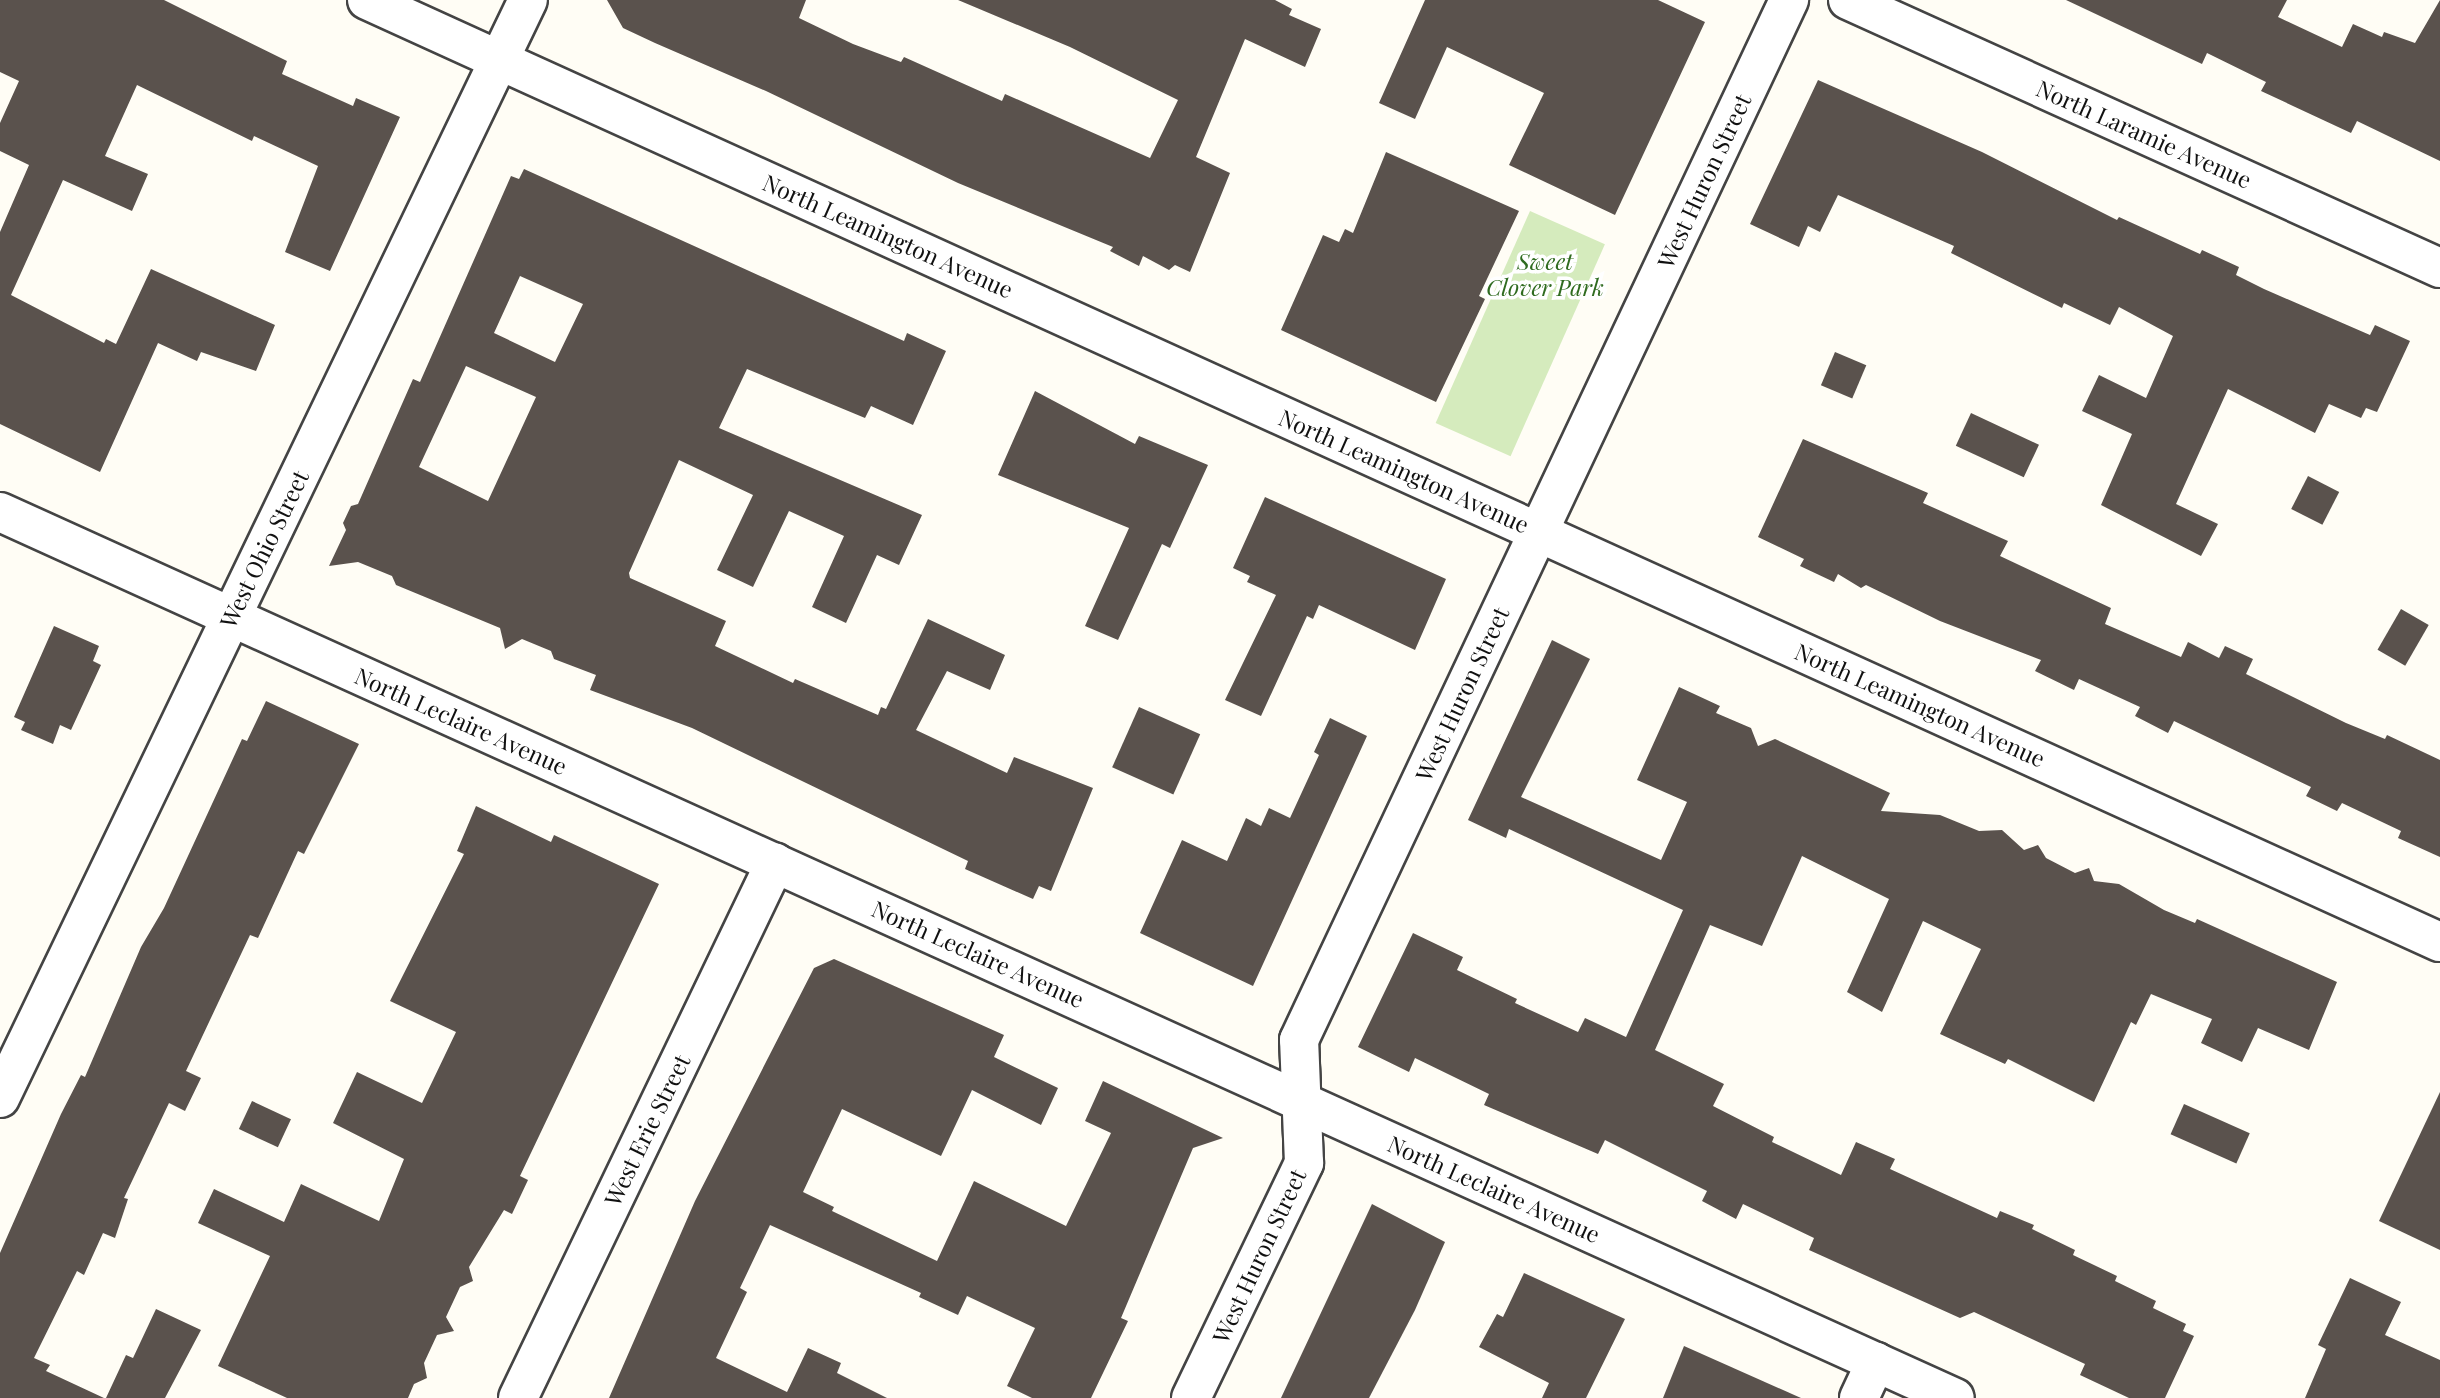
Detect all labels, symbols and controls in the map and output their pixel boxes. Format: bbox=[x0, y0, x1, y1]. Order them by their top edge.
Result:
street label: North Laramie Avenue bbox=[2032, 74, 2256, 194]
street label: West Huron Street bbox=[1652, 89, 1756, 273]
street label: North Leamington Avenue bbox=[758, 168, 1018, 304]
park label: Sweet Clover Park bbox=[1486, 247, 1604, 301]
street label: North Leamington Avenue bbox=[1274, 403, 1534, 539]
street label: West Ohio Street bbox=[214, 466, 314, 632]
street label: West Huron Street bbox=[1410, 602, 1514, 786]
street label: North Leamington Avenue bbox=[1790, 637, 2050, 773]
street label: North Leclaire Avenue bbox=[350, 662, 572, 780]
street label: North Leclaire Avenue bbox=[867, 895, 1089, 1013]
street label: West Erie Street bbox=[598, 1050, 696, 1210]
street label: North Leclaire Avenue bbox=[1383, 1130, 1605, 1248]
street label: West Huron Street bbox=[1207, 1164, 1311, 1348]

